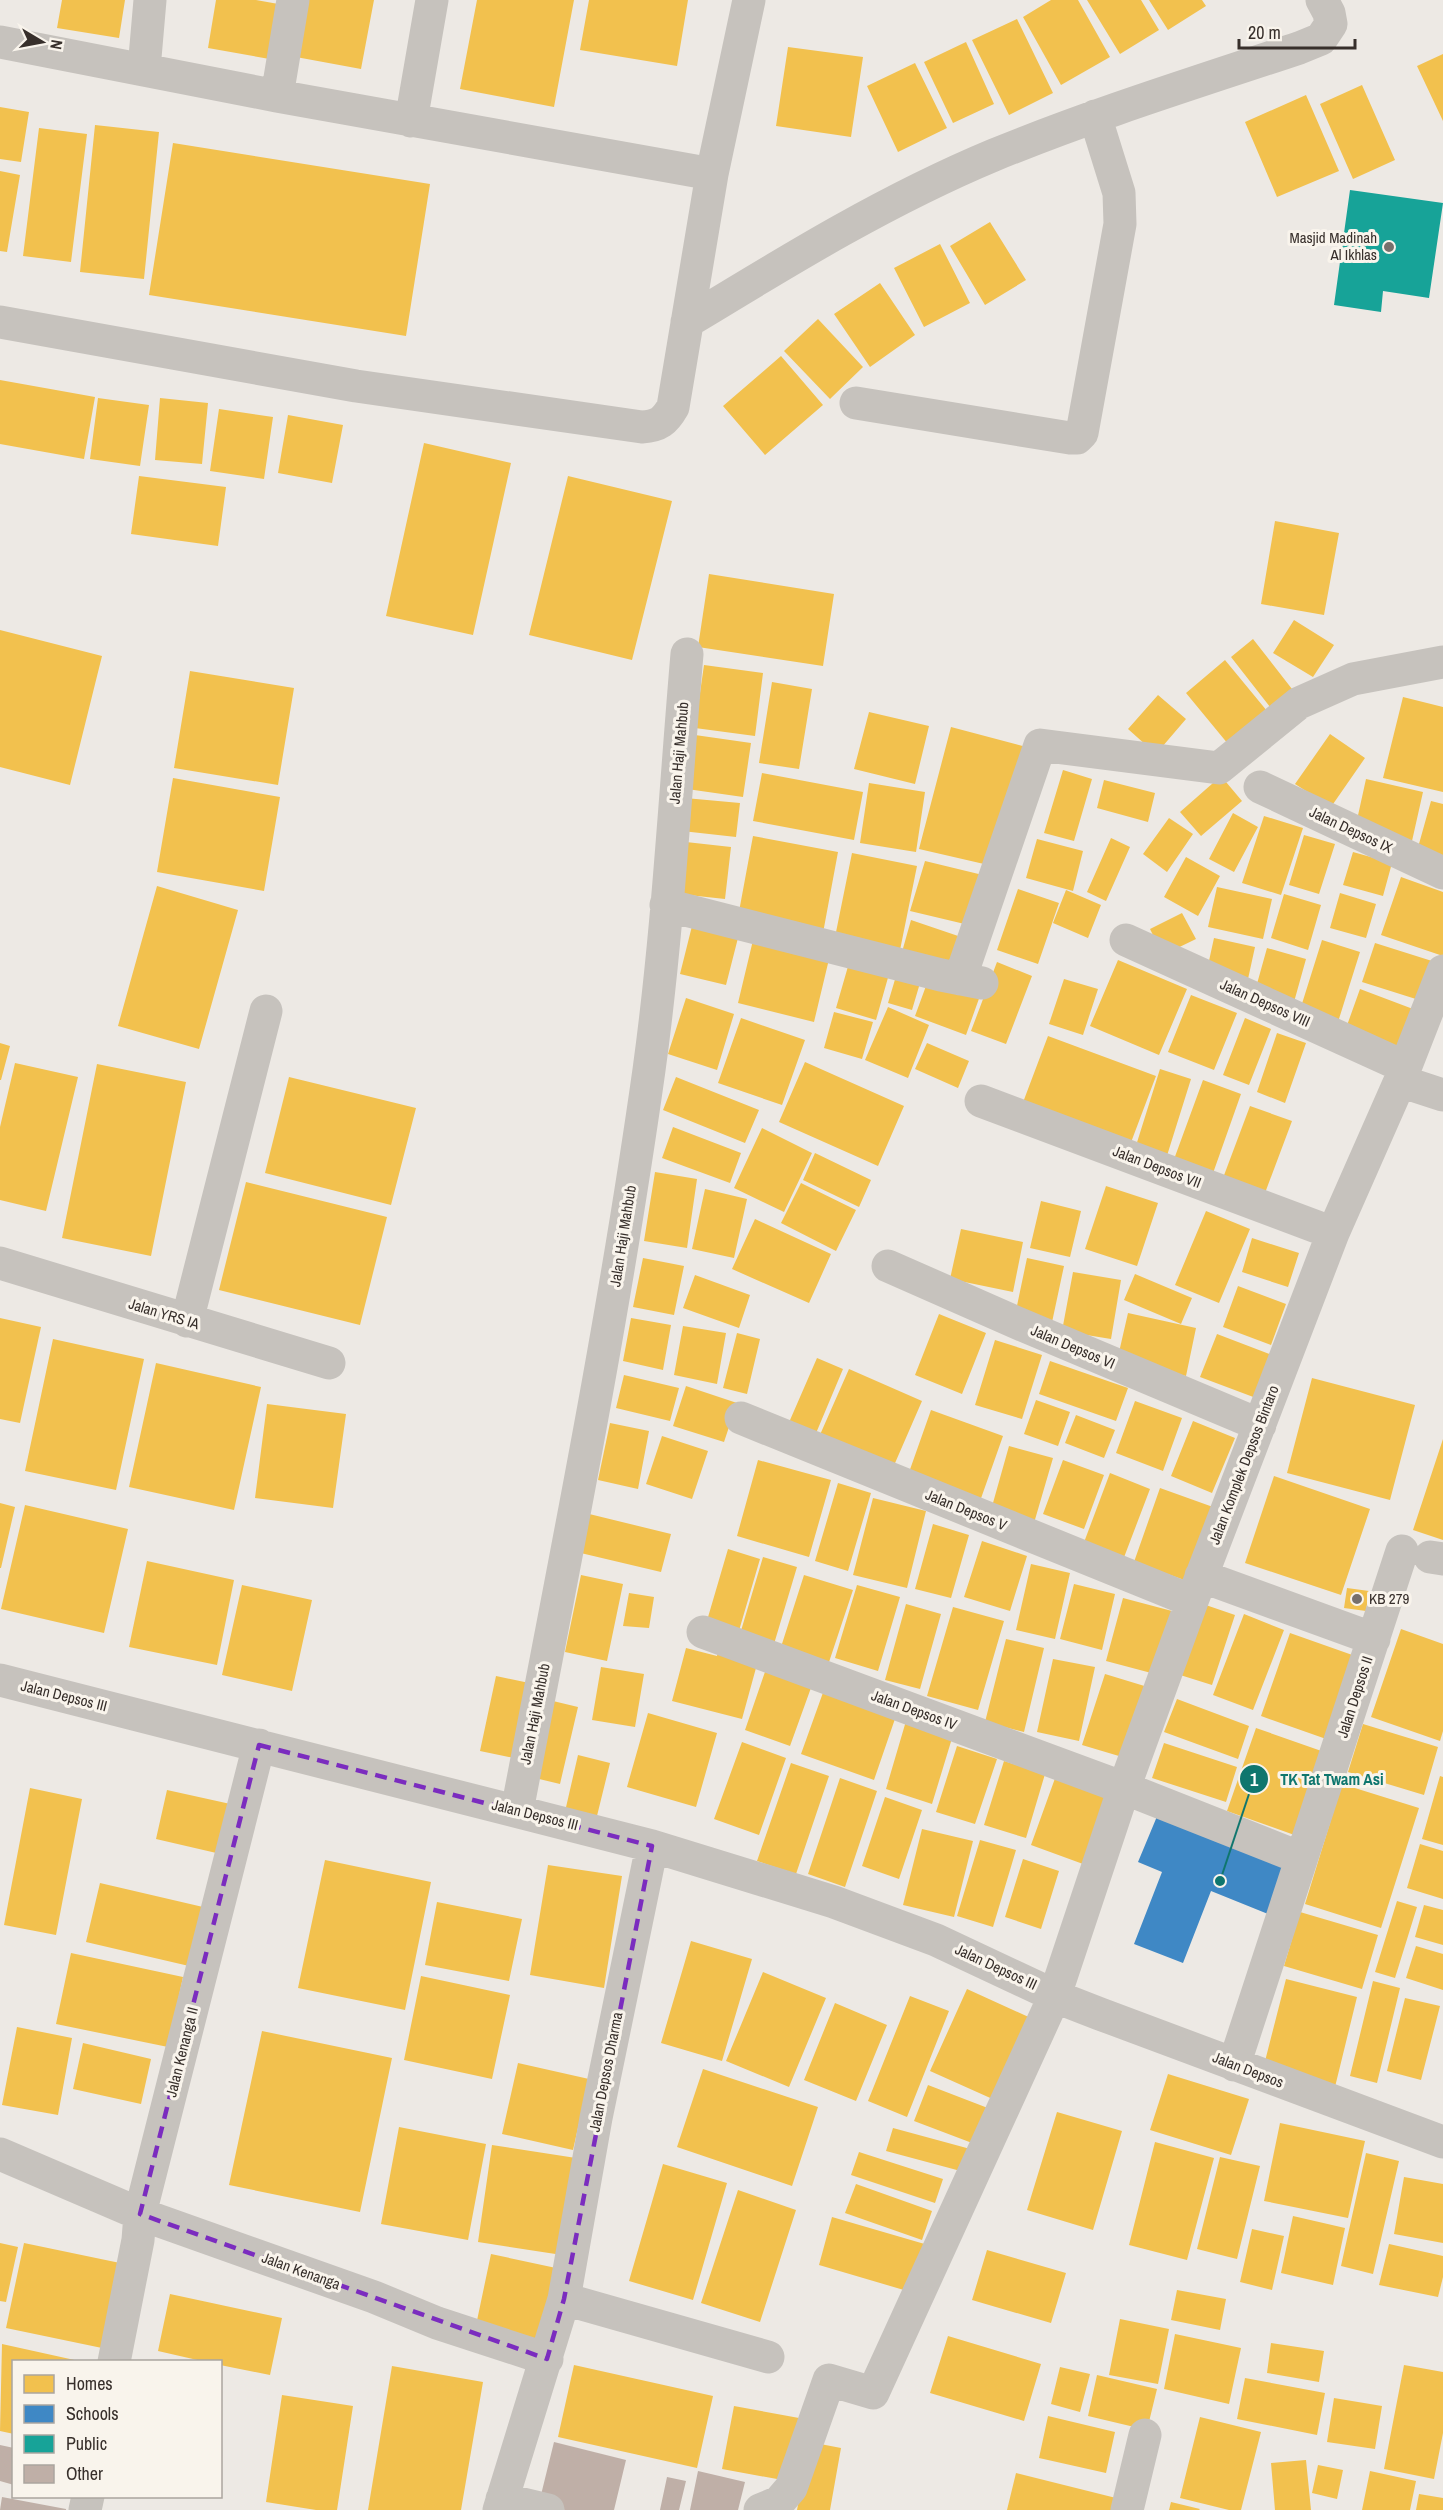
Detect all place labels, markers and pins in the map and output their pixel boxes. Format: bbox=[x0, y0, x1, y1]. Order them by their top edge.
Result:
place label: Masjid Madinah Al Ikhlas bbox=[1289, 227, 1377, 265]
marker: Masjid Madinah Al Ikhlas bbox=[1382, 240, 1396, 254]
place label: KB 279 bbox=[1369, 1588, 1410, 1609]
marker: KB 279 bbox=[1350, 1592, 1364, 1606]
callout: TK Tat Twam Asi bbox=[1239, 1762, 1396, 1796]

